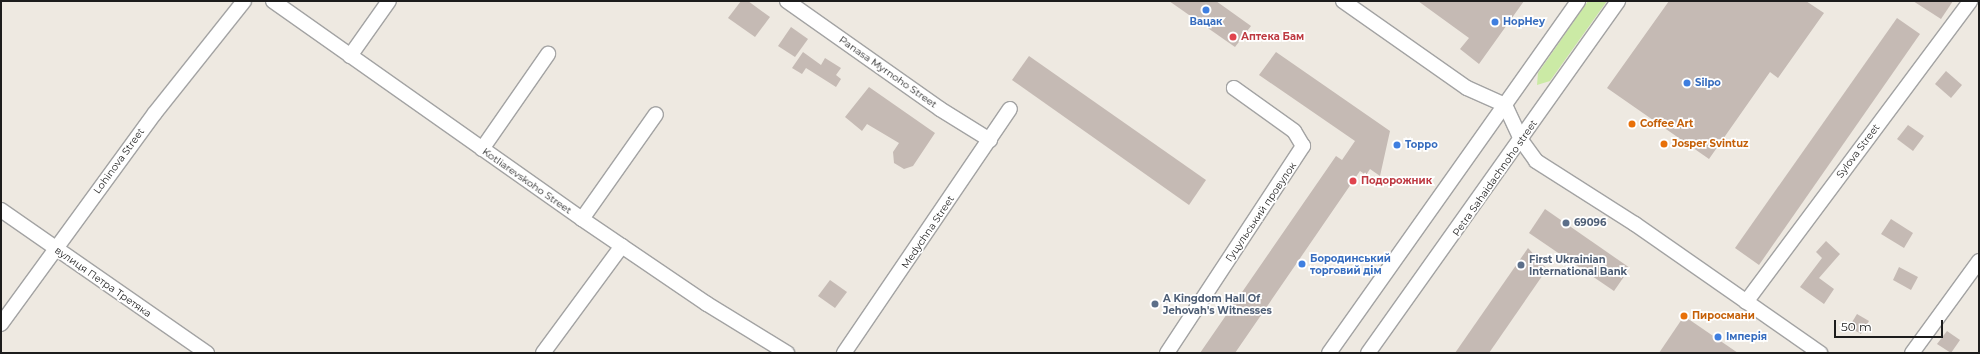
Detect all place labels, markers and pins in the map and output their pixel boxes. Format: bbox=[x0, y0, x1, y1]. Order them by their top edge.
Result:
marker: Вацак bbox=[1201, 5, 1211, 15]
place label: Вацак bbox=[1190, 16, 1222, 28]
place label: HopHey bbox=[1503, 16, 1545, 28]
marker: HopHey bbox=[1490, 17, 1500, 27]
place label: Аптека Бам bbox=[1241, 31, 1304, 43]
marker: Аптека Бам bbox=[1228, 32, 1238, 42]
place label: Silpo bbox=[1695, 77, 1721, 89]
marker: Silpo bbox=[1682, 78, 1692, 88]
place label: Coffee Art bbox=[1640, 118, 1693, 130]
marker: Coffee Art bbox=[1627, 119, 1637, 129]
place label: Josper Svintuz bbox=[1672, 138, 1748, 150]
place label: Торро bbox=[1405, 139, 1438, 151]
marker: Josper Svintuz bbox=[1659, 139, 1669, 149]
marker: Торро bbox=[1392, 140, 1402, 150]
place label: Подорожник bbox=[1361, 175, 1432, 187]
marker: Подорожник bbox=[1348, 176, 1358, 186]
place label: 69096 bbox=[1574, 217, 1606, 229]
marker: 69096 bbox=[1561, 218, 1571, 228]
place label: Бородинський торговий дім bbox=[1310, 252, 1391, 276]
place label: First Ukrainian International Bank bbox=[1529, 253, 1627, 276]
marker: Бородинський торговий дім bbox=[1297, 259, 1307, 269]
marker: First Ukrainian International Bank bbox=[1516, 260, 1526, 270]
place label: A Kingdom Hall Of Jehovah's Witnesses bbox=[1163, 292, 1272, 316]
marker: A Kingdom Hall Of Jehovah's Witnesses bbox=[1150, 299, 1160, 309]
place label: Пиросмани bbox=[1692, 310, 1755, 322]
marker: Пиросмани bbox=[1679, 311, 1689, 321]
place label: Імперія bbox=[1726, 331, 1767, 343]
marker: Імперія bbox=[1713, 332, 1723, 342]

